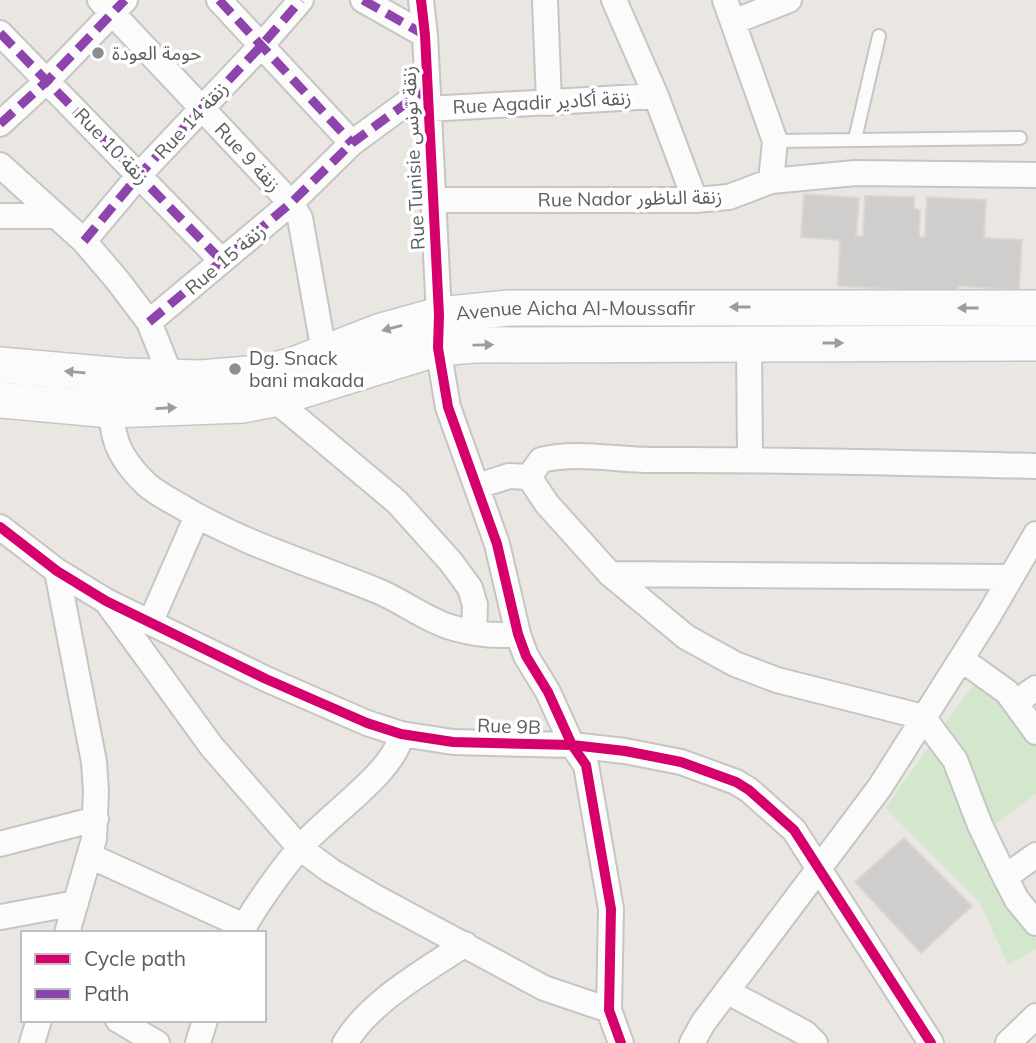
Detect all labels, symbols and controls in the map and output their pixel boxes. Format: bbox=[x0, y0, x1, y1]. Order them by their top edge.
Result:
place label: حومة العودة bbox=[112, 41, 201, 65]
marker: حومة العودة bbox=[90, 45, 106, 61]
street label: Rue Tunisie زنقة تونس bbox=[396, 65, 430, 251]
street label: Rue 14 زنقة bbox=[149, 76, 233, 164]
street label: Rue Agadir زنقة أكادير bbox=[452, 85, 632, 119]
street label: Rue 10 زنقة bbox=[70, 103, 154, 189]
street label: Rue 9 زنقة bbox=[210, 117, 286, 197]
street label: Rue Nador زنقة الناظور bbox=[538, 184, 722, 212]
street label: Rue 15 زنقة bbox=[180, 219, 270, 299]
street label: Avenue Aicha Al-Moussafir bbox=[455, 296, 695, 325]
one-way arrow bbox=[729, 301, 751, 313]
one-way arrow bbox=[957, 302, 979, 314]
one-way arrow bbox=[381, 323, 403, 334]
one-way arrow bbox=[822, 337, 844, 349]
one-way arrow bbox=[472, 339, 494, 351]
place label: Dg. Snack bani makada bbox=[249, 346, 364, 392]
marker: Dg. Snack bani makada bbox=[227, 361, 243, 377]
one-way arrow bbox=[64, 366, 86, 377]
one-way arrow bbox=[155, 402, 177, 413]
street label: Rue 9B bbox=[477, 713, 541, 739]
legend bbox=[21, 931, 266, 1022]
text: Cycle path bbox=[84, 945, 186, 971]
text: Path bbox=[84, 980, 129, 1006]

